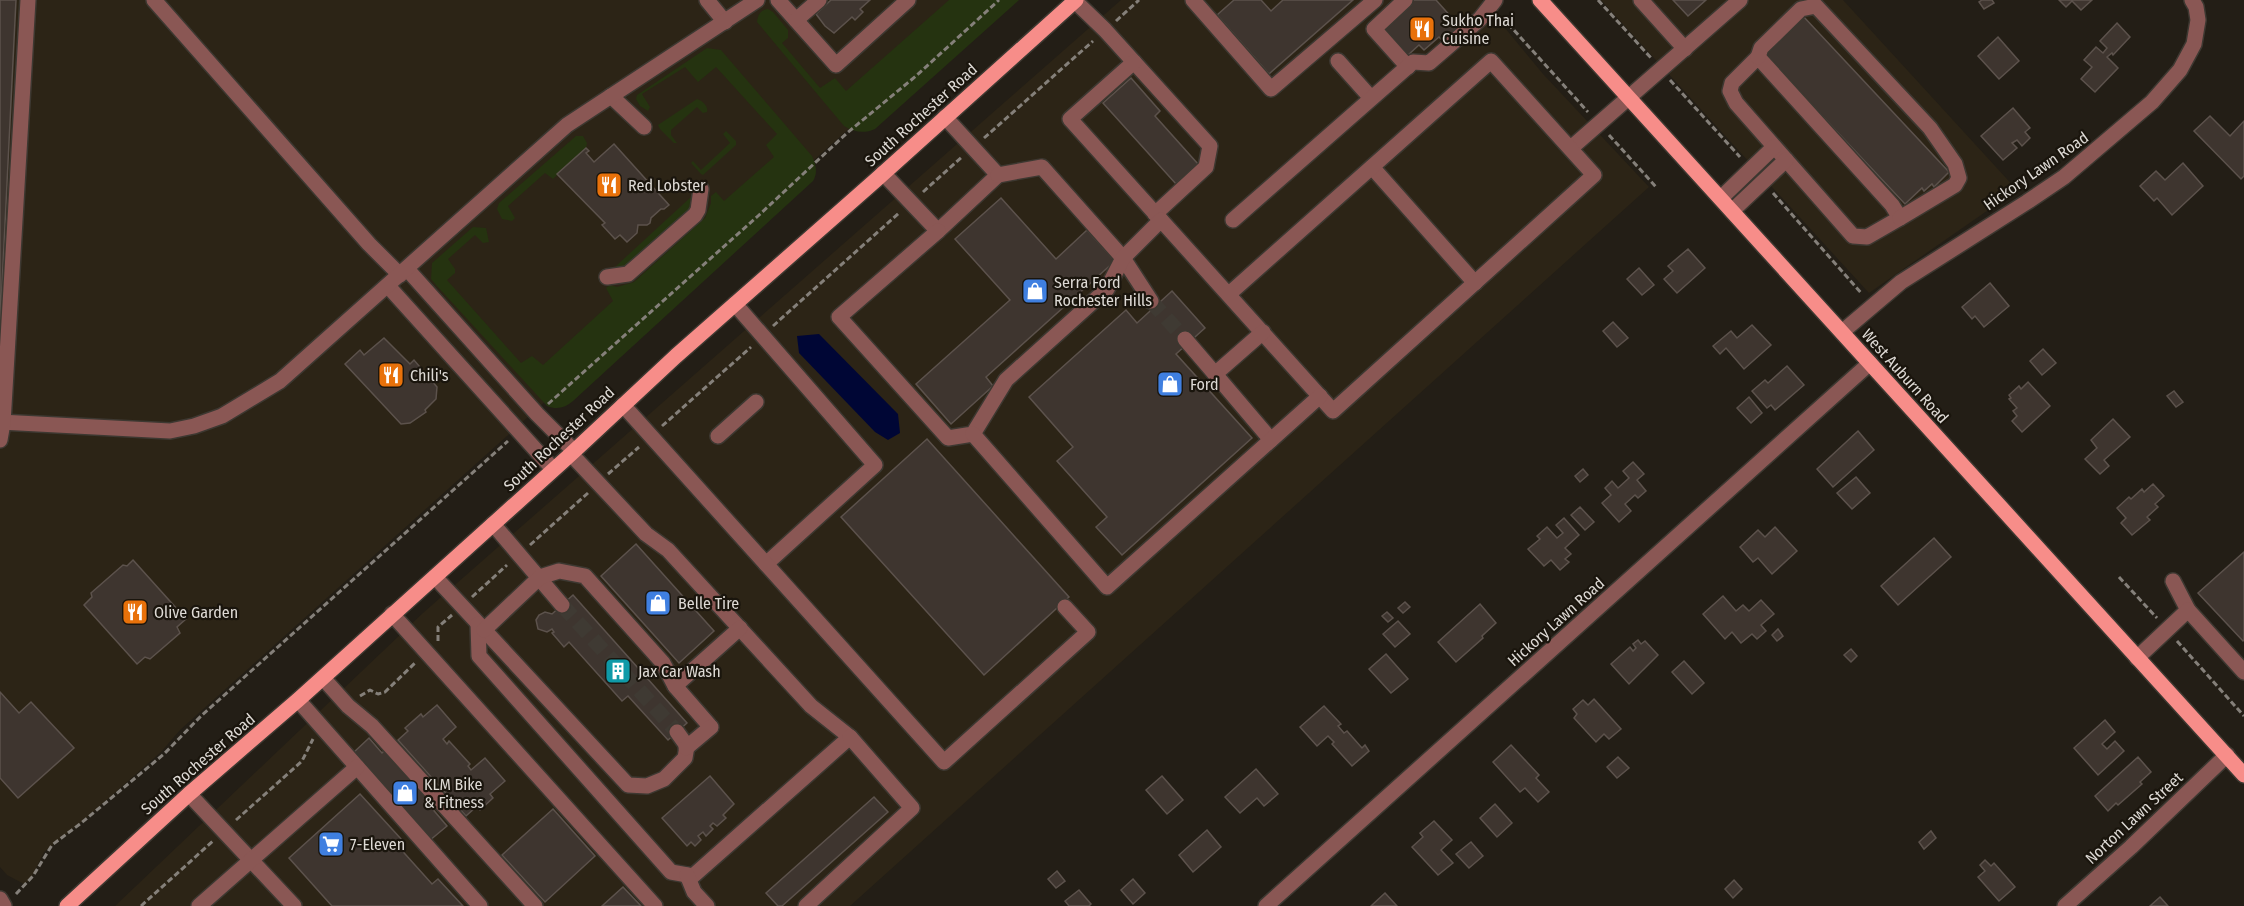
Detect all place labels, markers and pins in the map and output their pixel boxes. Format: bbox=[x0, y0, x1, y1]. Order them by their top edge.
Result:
place label: Sukho Thai Cuisine bbox=[1442, 11, 1514, 48]
restaurant icon: Sukho Thai Cuisine bbox=[1407, 14, 1437, 44]
restaurant icon: Red Lobster bbox=[594, 170, 624, 200]
place label: Red Lobster bbox=[628, 176, 706, 195]
place label: Serra Ford Rochester Hills bbox=[1054, 273, 1152, 310]
shop icon: Serra Ford Rochester Hills bbox=[1020, 276, 1050, 306]
restaurant icon: Chili's bbox=[376, 360, 406, 390]
place label: Chili's bbox=[410, 366, 449, 385]
shop icon: Ford bbox=[1155, 369, 1185, 399]
place label: Ford bbox=[1190, 375, 1219, 394]
shop icon: Belle Tire bbox=[643, 588, 673, 618]
place label: Belle Tire bbox=[678, 594, 739, 613]
restaurant icon: Olive Garden bbox=[120, 597, 150, 627]
place label: Olive Garden bbox=[154, 603, 238, 622]
building icon: Jax Car Wash bbox=[603, 656, 633, 686]
place label: Jax Car Wash bbox=[638, 662, 721, 681]
place label: KLM Bike & Fitness bbox=[424, 775, 484, 812]
shop icon: KLM Bike & Fitness bbox=[390, 778, 420, 808]
supermarket icon: 7-Eleven bbox=[316, 829, 346, 859]
place label: 7-Eleven bbox=[350, 835, 405, 854]

